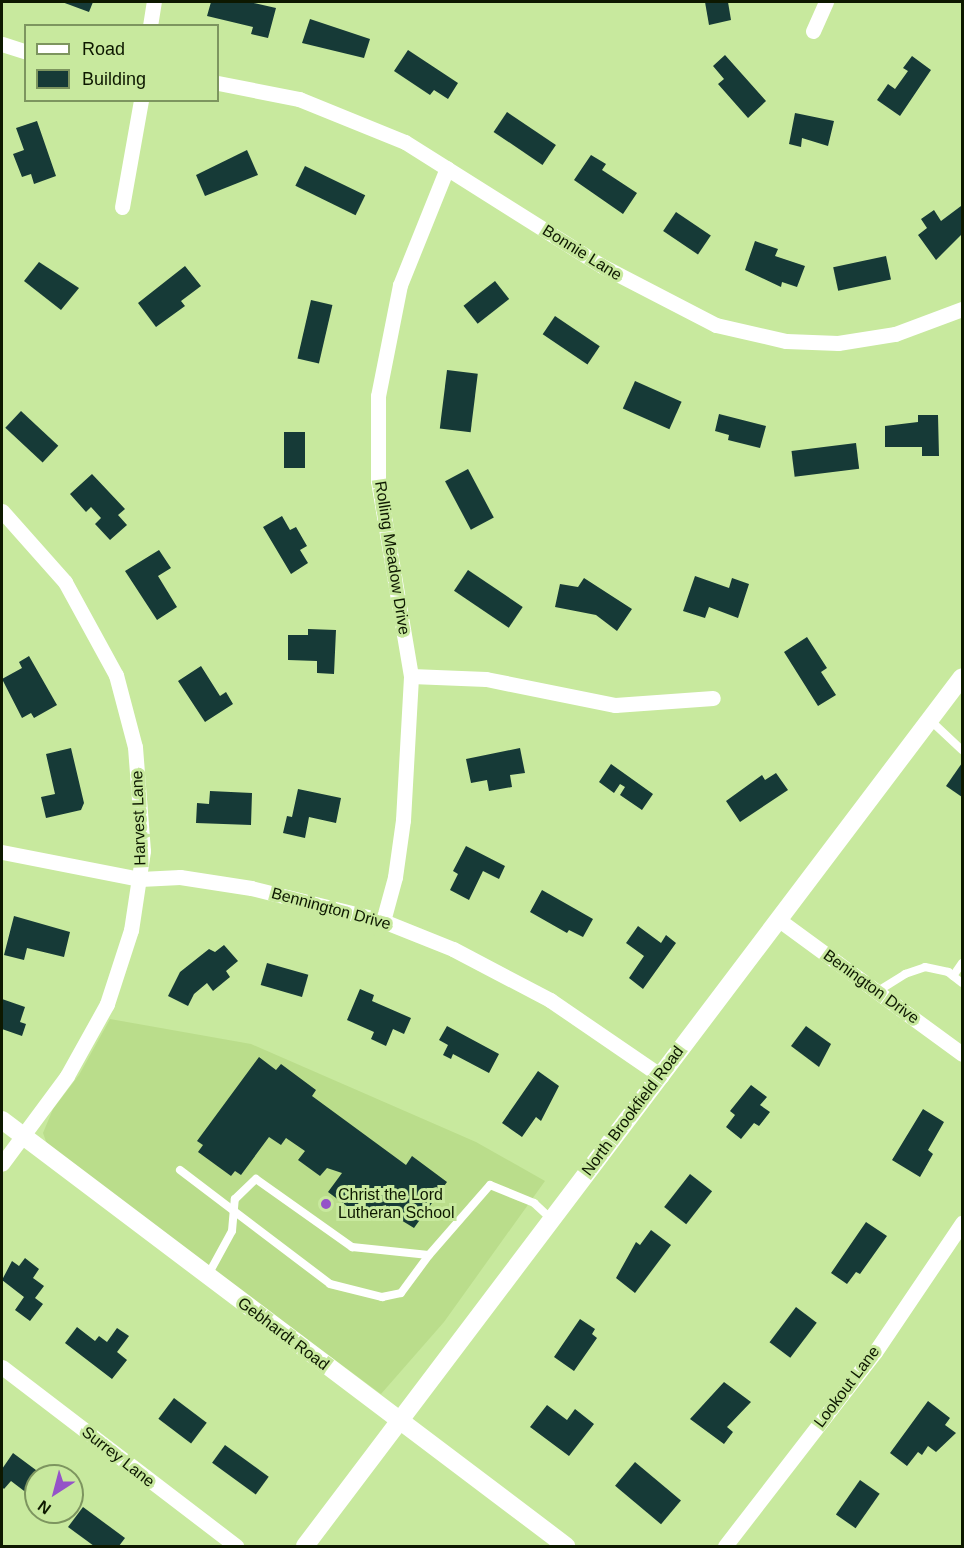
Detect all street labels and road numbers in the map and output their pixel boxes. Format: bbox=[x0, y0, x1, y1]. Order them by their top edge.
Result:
street label: Bonnie Lane bbox=[539, 221, 625, 285]
street label: Rolling Meadow Drive bbox=[370, 480, 414, 636]
street label: Harvest Lane bbox=[128, 770, 150, 866]
street label: Bennington Drive bbox=[269, 884, 393, 934]
street label: Benington Drive bbox=[819, 946, 923, 1028]
street label: North Brookfield Road bbox=[578, 1042, 688, 1180]
street label: Gebhardt Road bbox=[234, 1293, 332, 1375]
street label: Lookout Lane bbox=[810, 1342, 884, 1432]
street label: Surrey Lane bbox=[78, 1423, 158, 1491]

